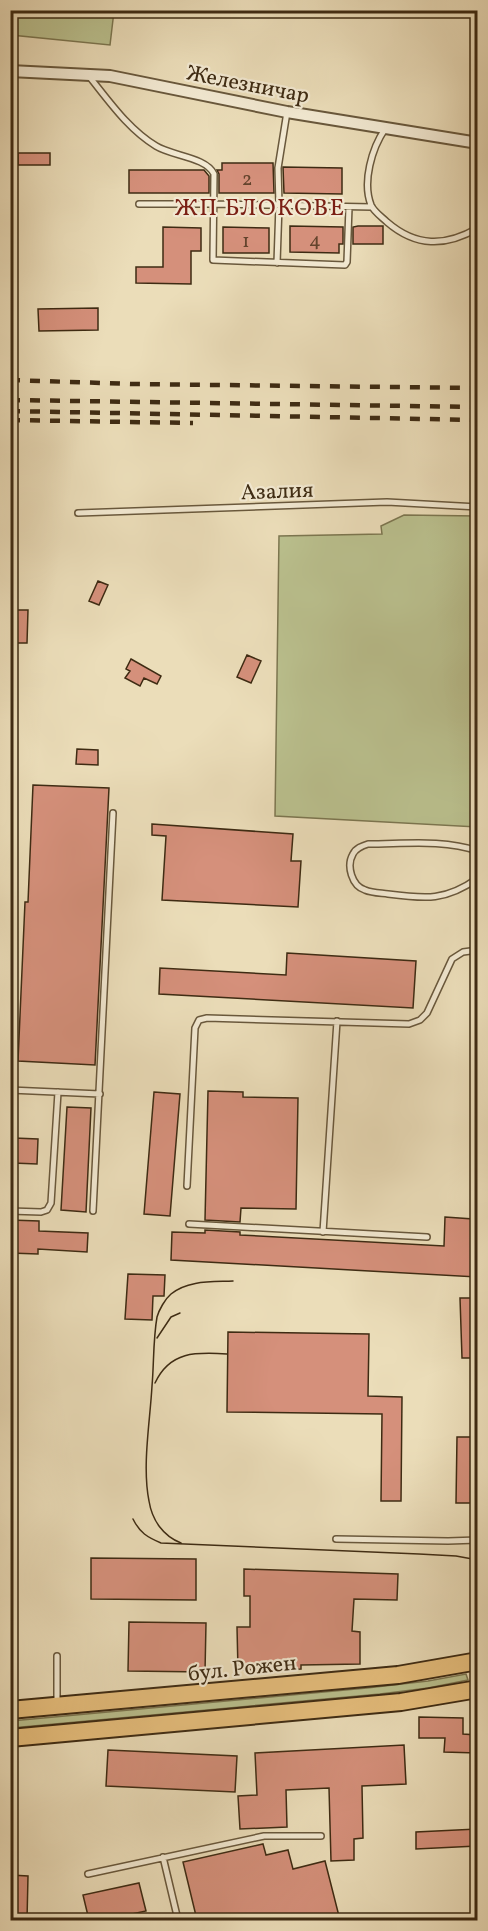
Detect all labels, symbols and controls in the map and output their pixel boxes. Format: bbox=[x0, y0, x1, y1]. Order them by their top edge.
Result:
street label: Железничар bbox=[183, 58, 312, 113]
house number: 2 bbox=[242, 166, 252, 194]
district label: ЖП БЛОКОВЕ bbox=[174, 192, 346, 226]
house number: 4 bbox=[309, 227, 321, 255]
house number: 1 bbox=[242, 228, 250, 256]
street label: Азалия bbox=[240, 476, 314, 509]
street label: бул. Рожен bbox=[187, 1648, 298, 1691]

